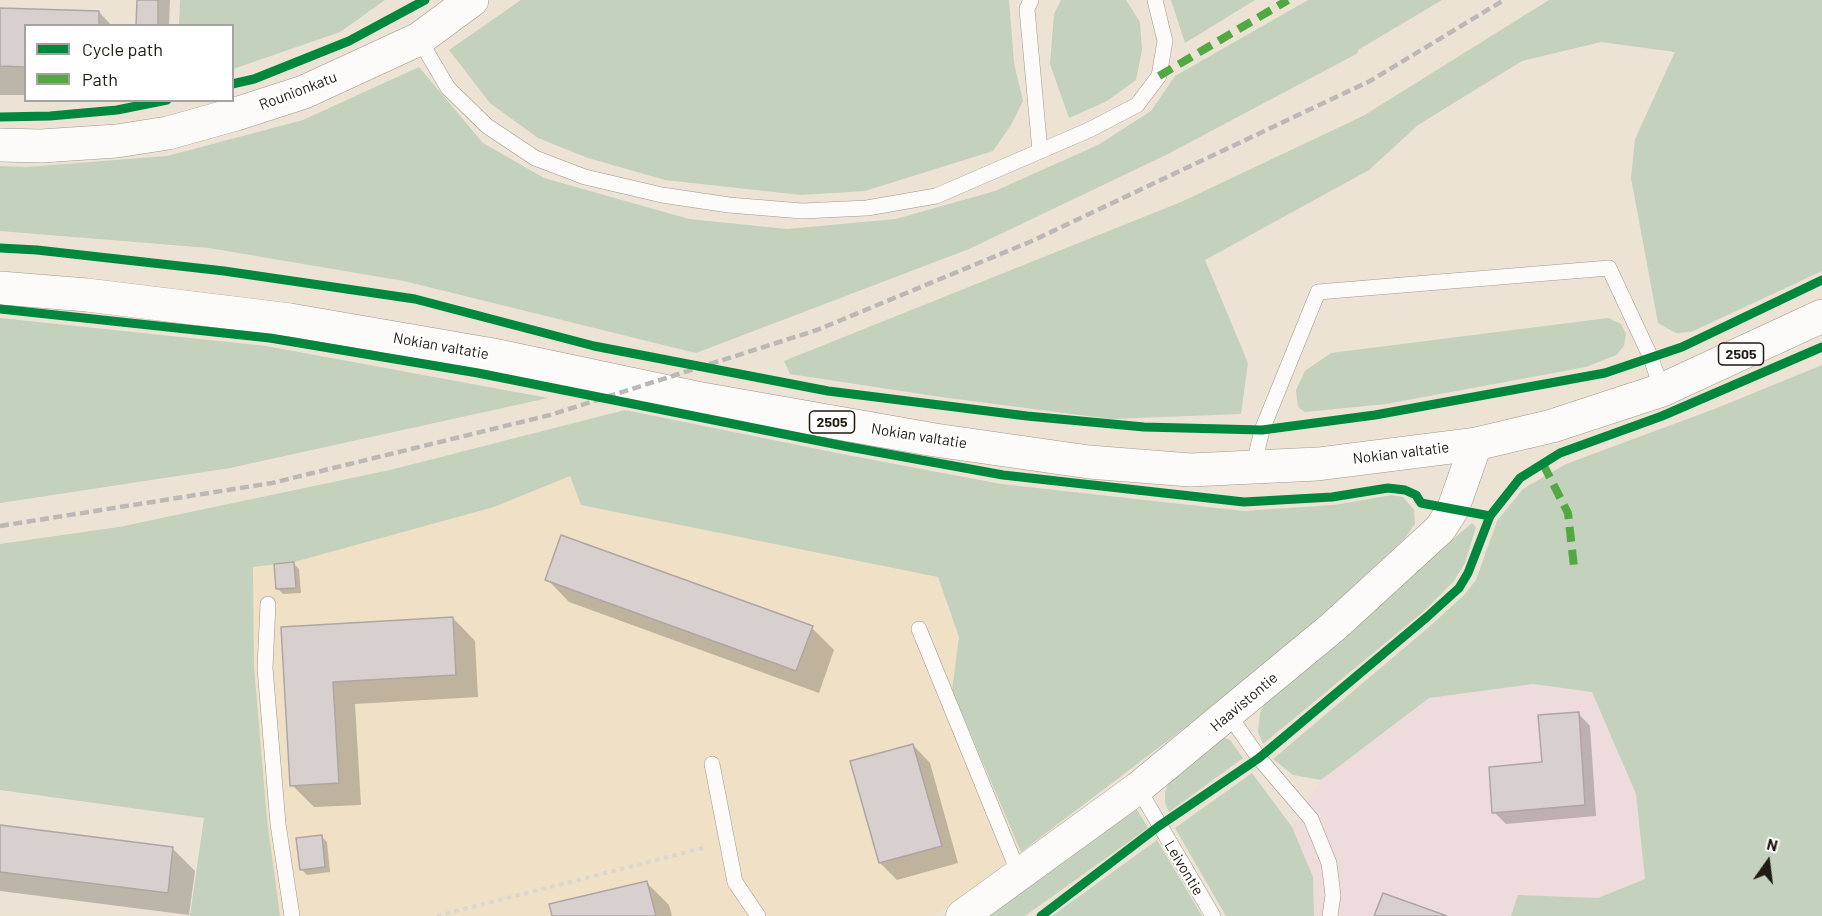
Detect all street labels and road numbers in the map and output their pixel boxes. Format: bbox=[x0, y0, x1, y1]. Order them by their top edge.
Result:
street label: Rounionkatu bbox=[257, 68, 339, 114]
street label: Nokian valtatie bbox=[392, 329, 490, 363]
road number: 2505 bbox=[1718, 343, 1764, 365]
road number: 2505 bbox=[810, 411, 854, 433]
street label: Nokian valtatie bbox=[870, 420, 968, 452]
street label: Nokian valtatie bbox=[1352, 438, 1450, 468]
street label: Haavistontie bbox=[1207, 669, 1281, 735]
street label: Leivontie bbox=[1161, 837, 1207, 899]

